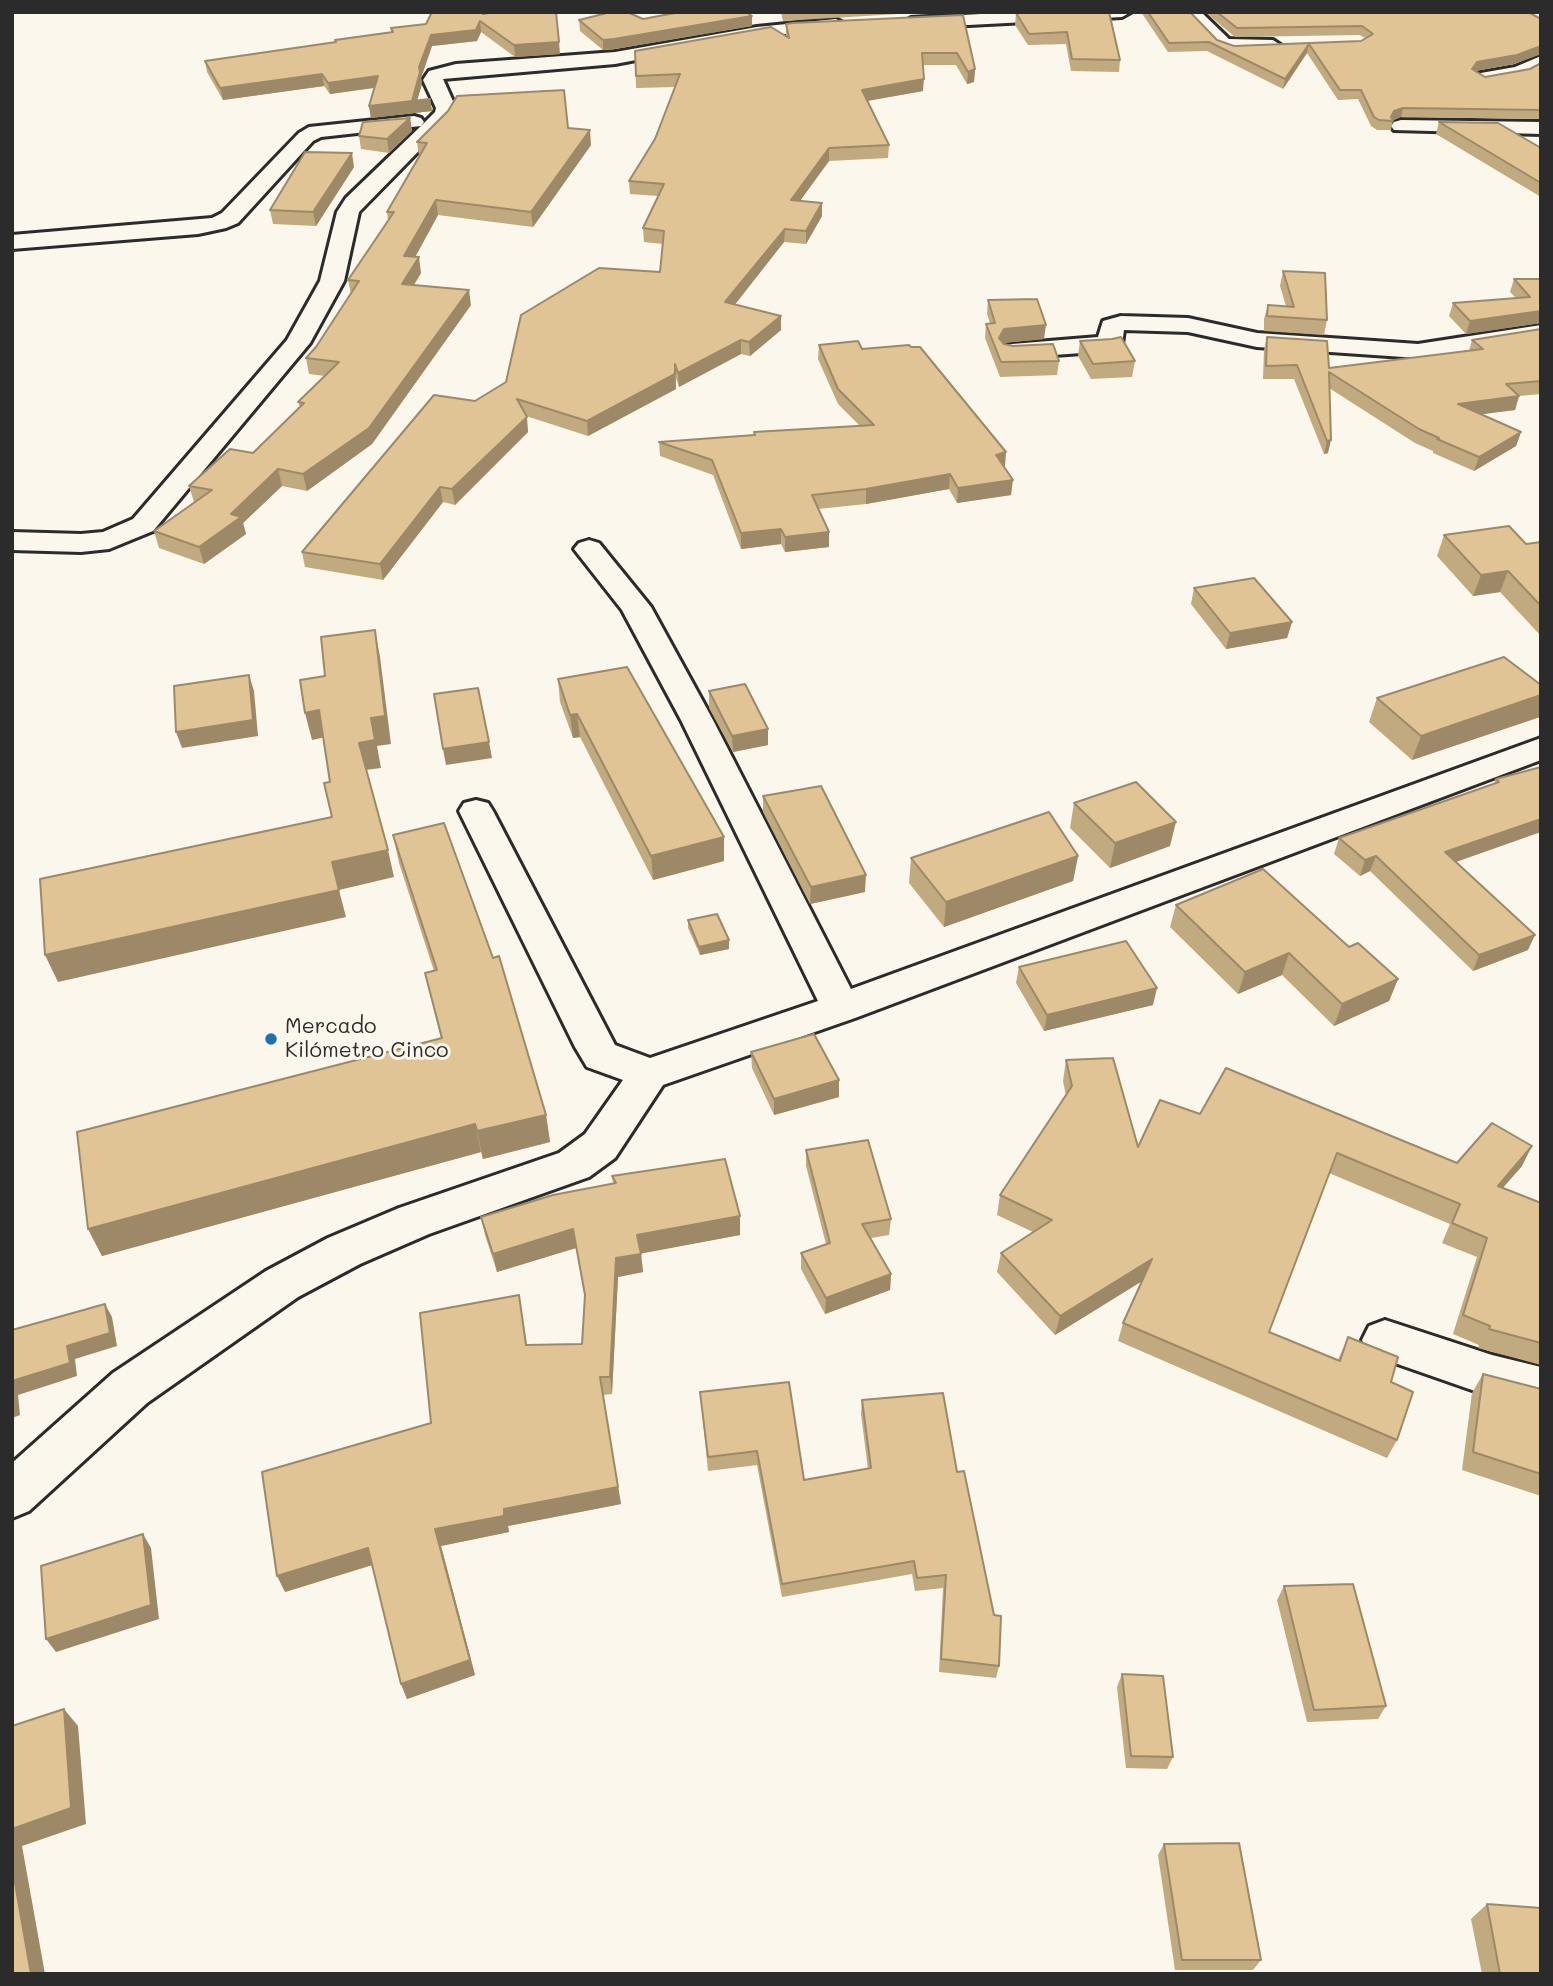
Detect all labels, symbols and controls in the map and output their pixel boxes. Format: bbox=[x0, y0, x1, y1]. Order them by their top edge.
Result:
place label: Mercado Kilómetro Cinco bbox=[285, 1014, 448, 1064]
marker: Mercado Kilómetro Cinco bbox=[263, 1031, 279, 1047]

